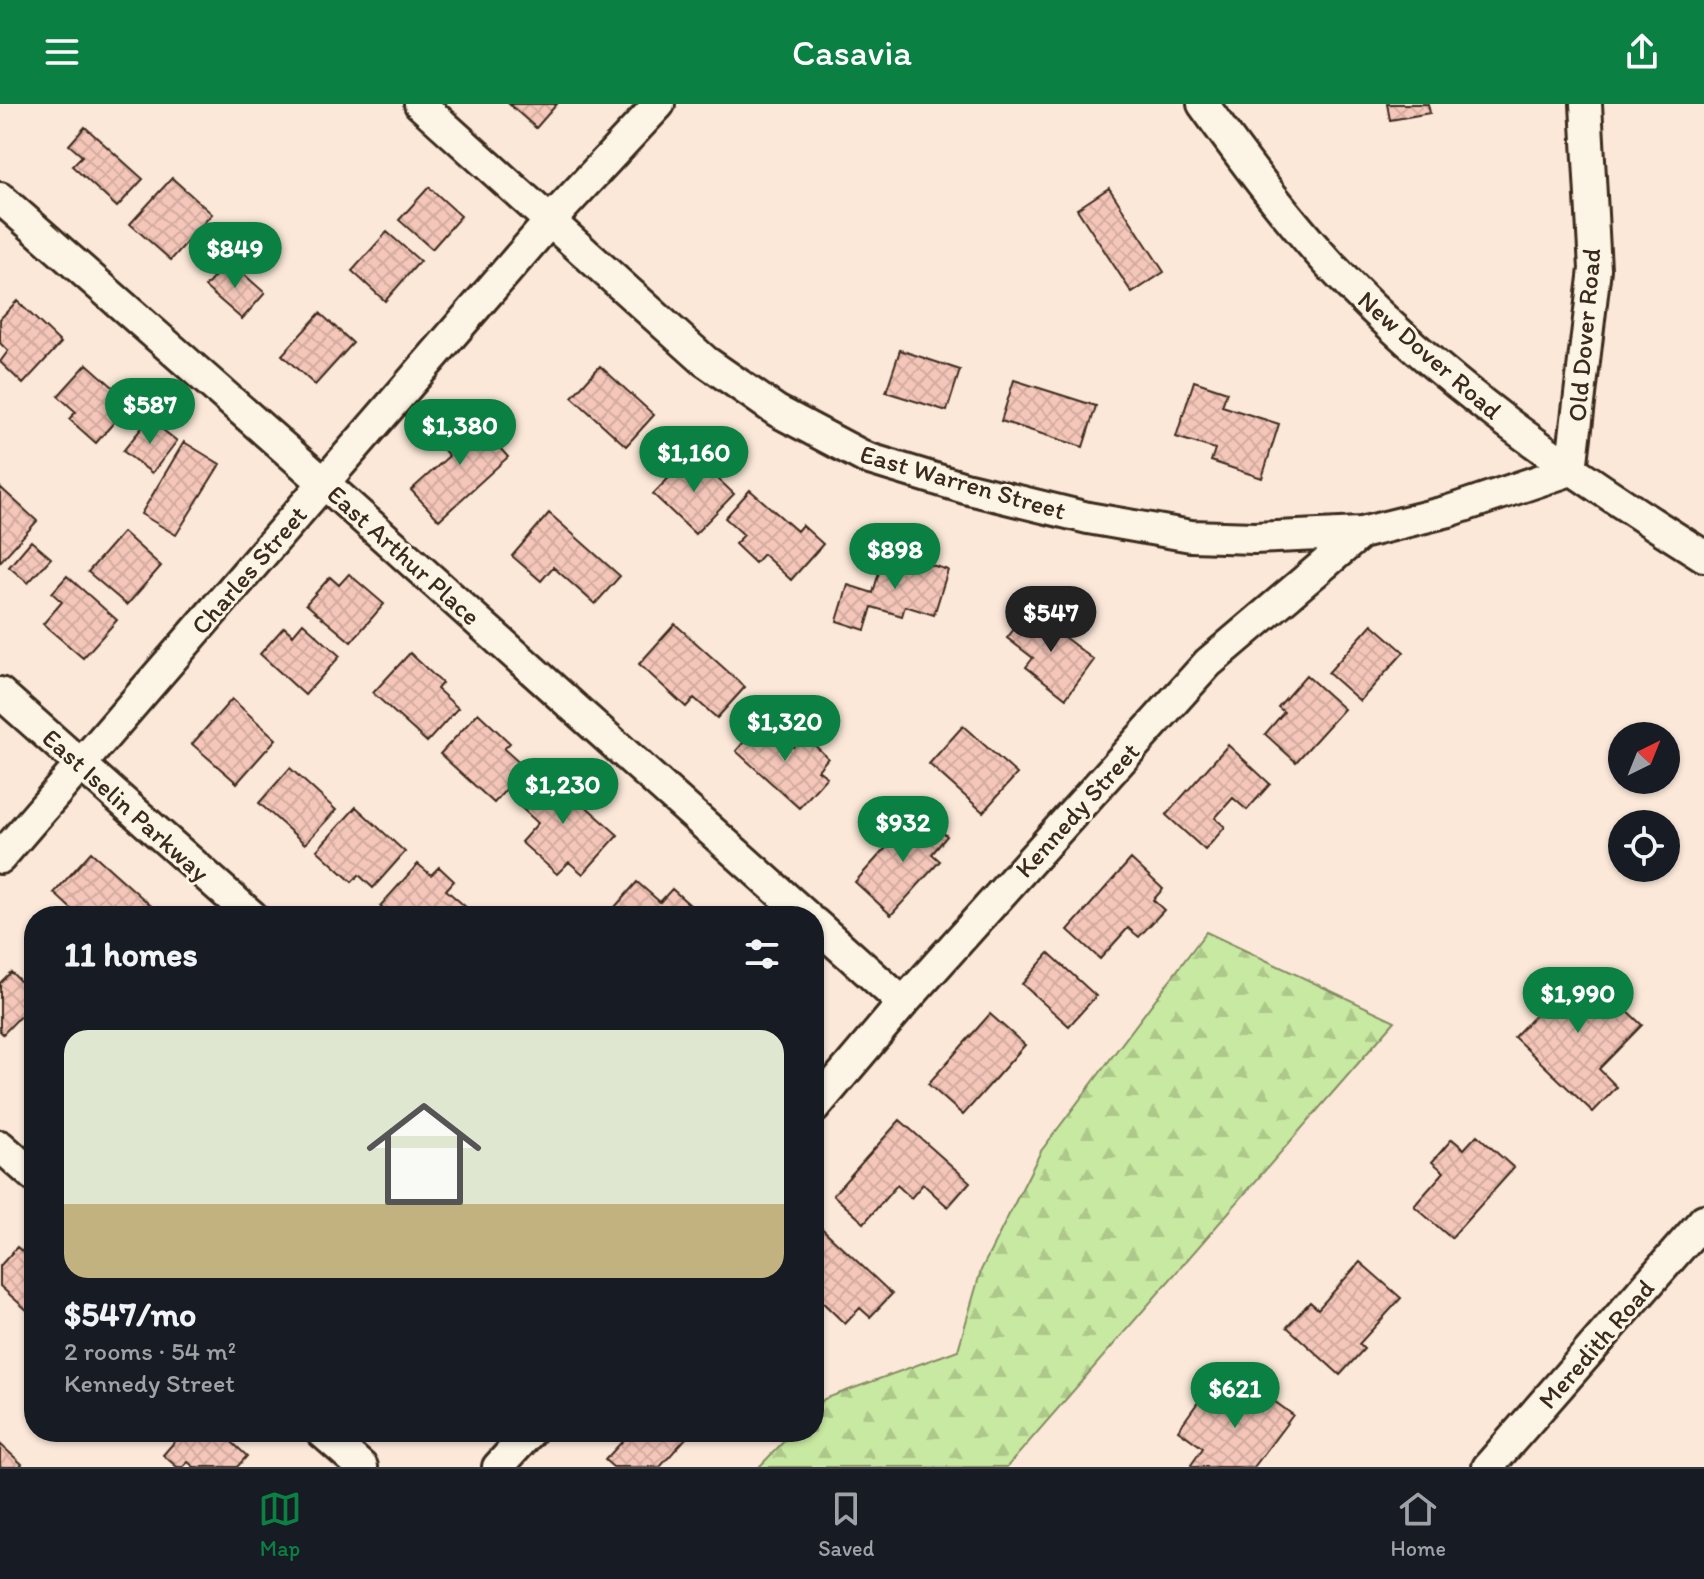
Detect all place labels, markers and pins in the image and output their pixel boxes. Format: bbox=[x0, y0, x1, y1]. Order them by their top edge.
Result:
pin: $849 bbox=[188, 222, 282, 290]
pin: $587 bbox=[103, 378, 197, 446]
pin: $1,380 bbox=[395, 399, 525, 467]
pin: $1,160 bbox=[629, 426, 759, 494]
pin: $898 bbox=[848, 523, 942, 591]
pin: $547 bbox=[1004, 586, 1098, 654]
pin: $1,320 bbox=[720, 695, 850, 763]
pin: $1,230 bbox=[498, 758, 628, 826]
pin: $932 bbox=[856, 796, 950, 864]
pin: $1,990 bbox=[1513, 967, 1643, 1035]
pin: $621 bbox=[1188, 1362, 1282, 1430]

